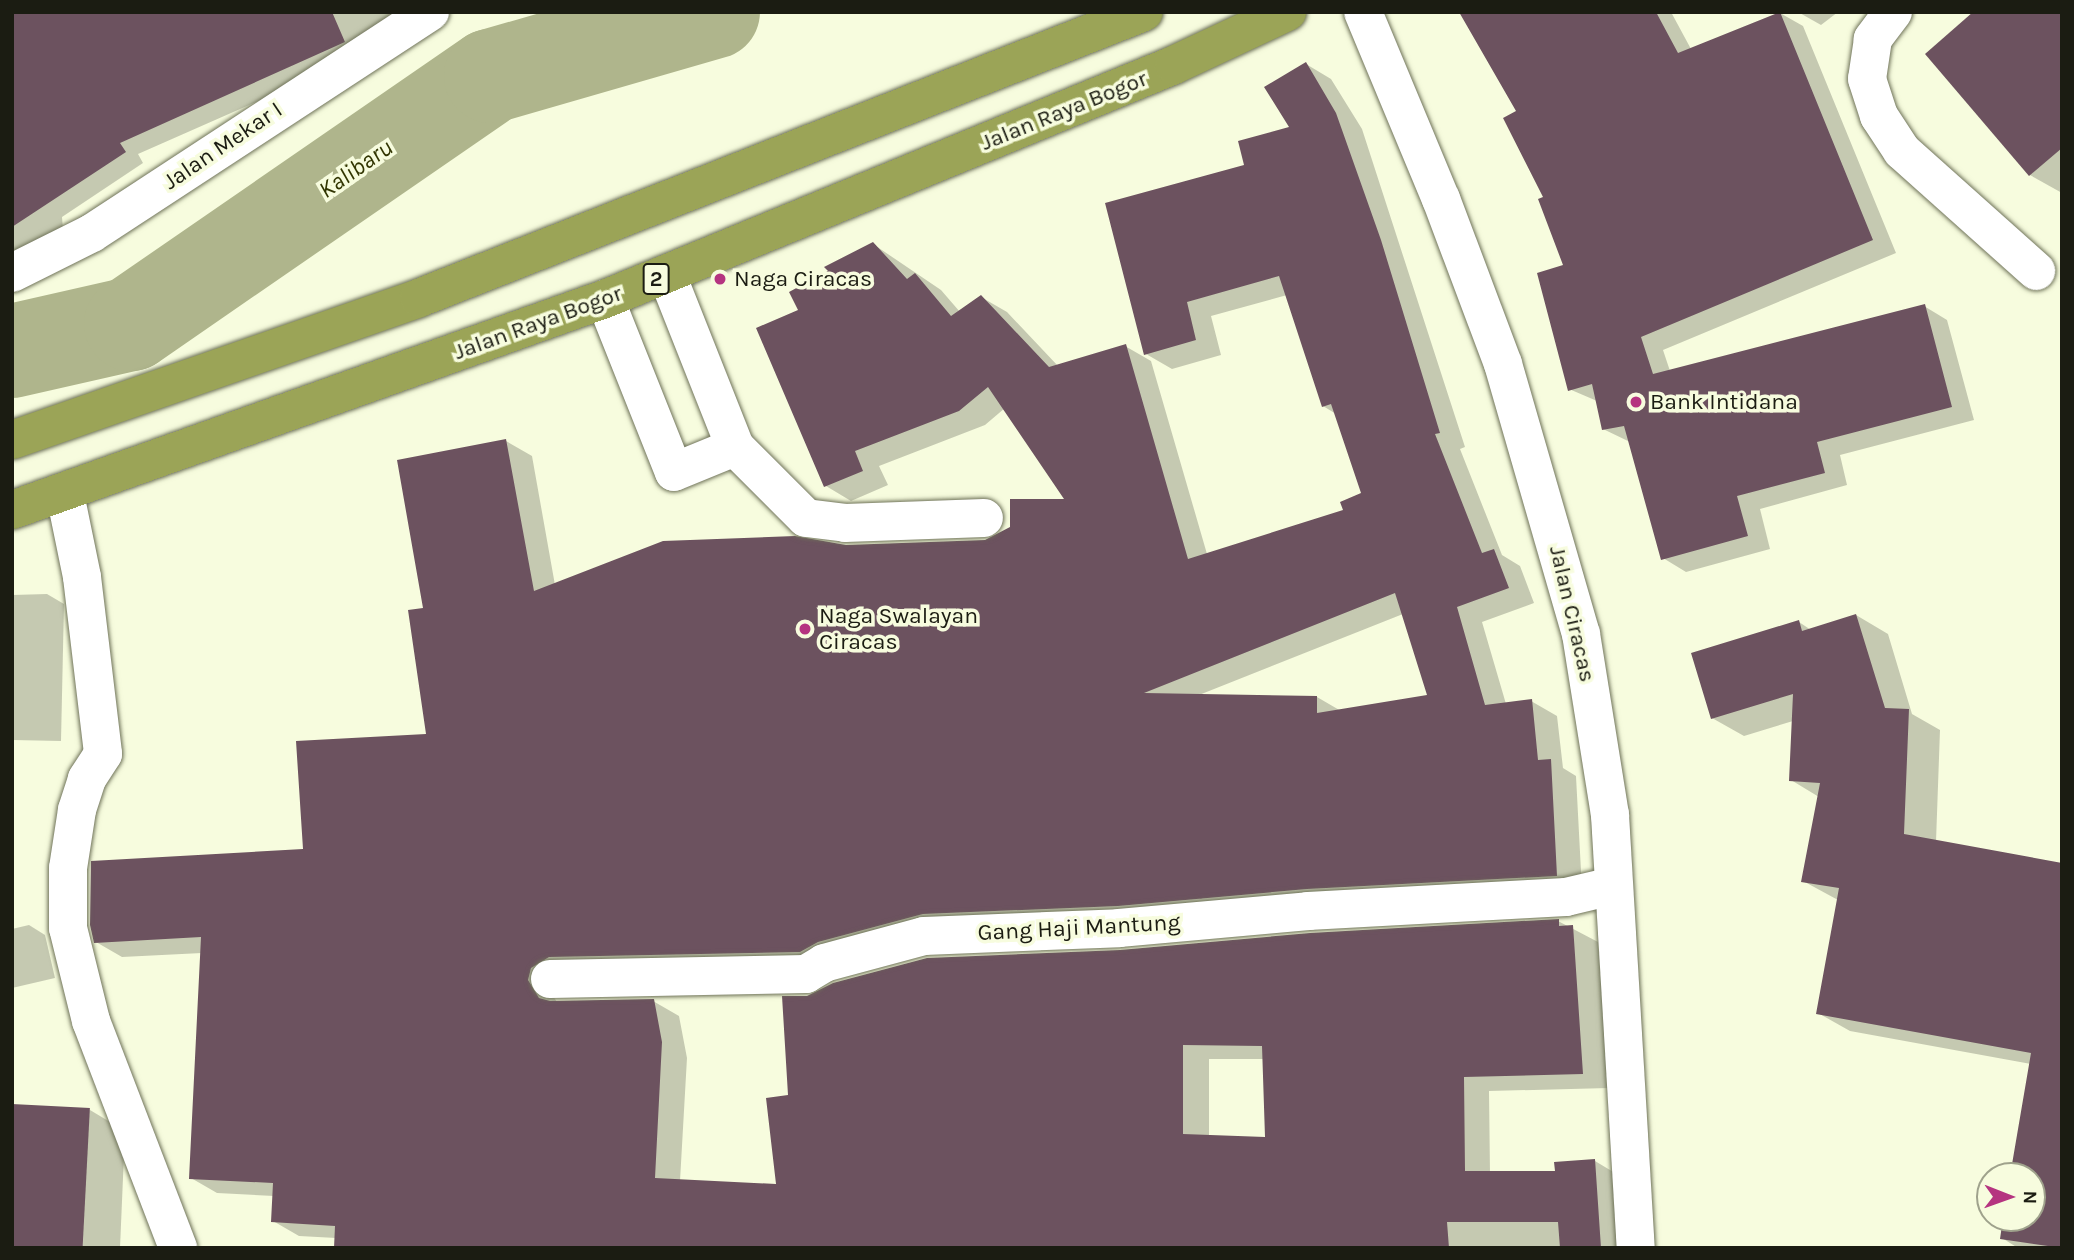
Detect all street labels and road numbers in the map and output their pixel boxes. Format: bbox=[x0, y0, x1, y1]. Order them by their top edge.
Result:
street label: Jalan Raya Bogor bbox=[977, 65, 1151, 157]
street label: Jalan Mekar I bbox=[158, 96, 288, 196]
road number: 2 bbox=[642, 262, 670, 296]
street label: Jalan Raya Bogor bbox=[450, 280, 626, 366]
street label: Jalan Ciracas bbox=[1543, 543, 1601, 685]
street label: Gang Haji Mantung bbox=[977, 909, 1181, 947]

